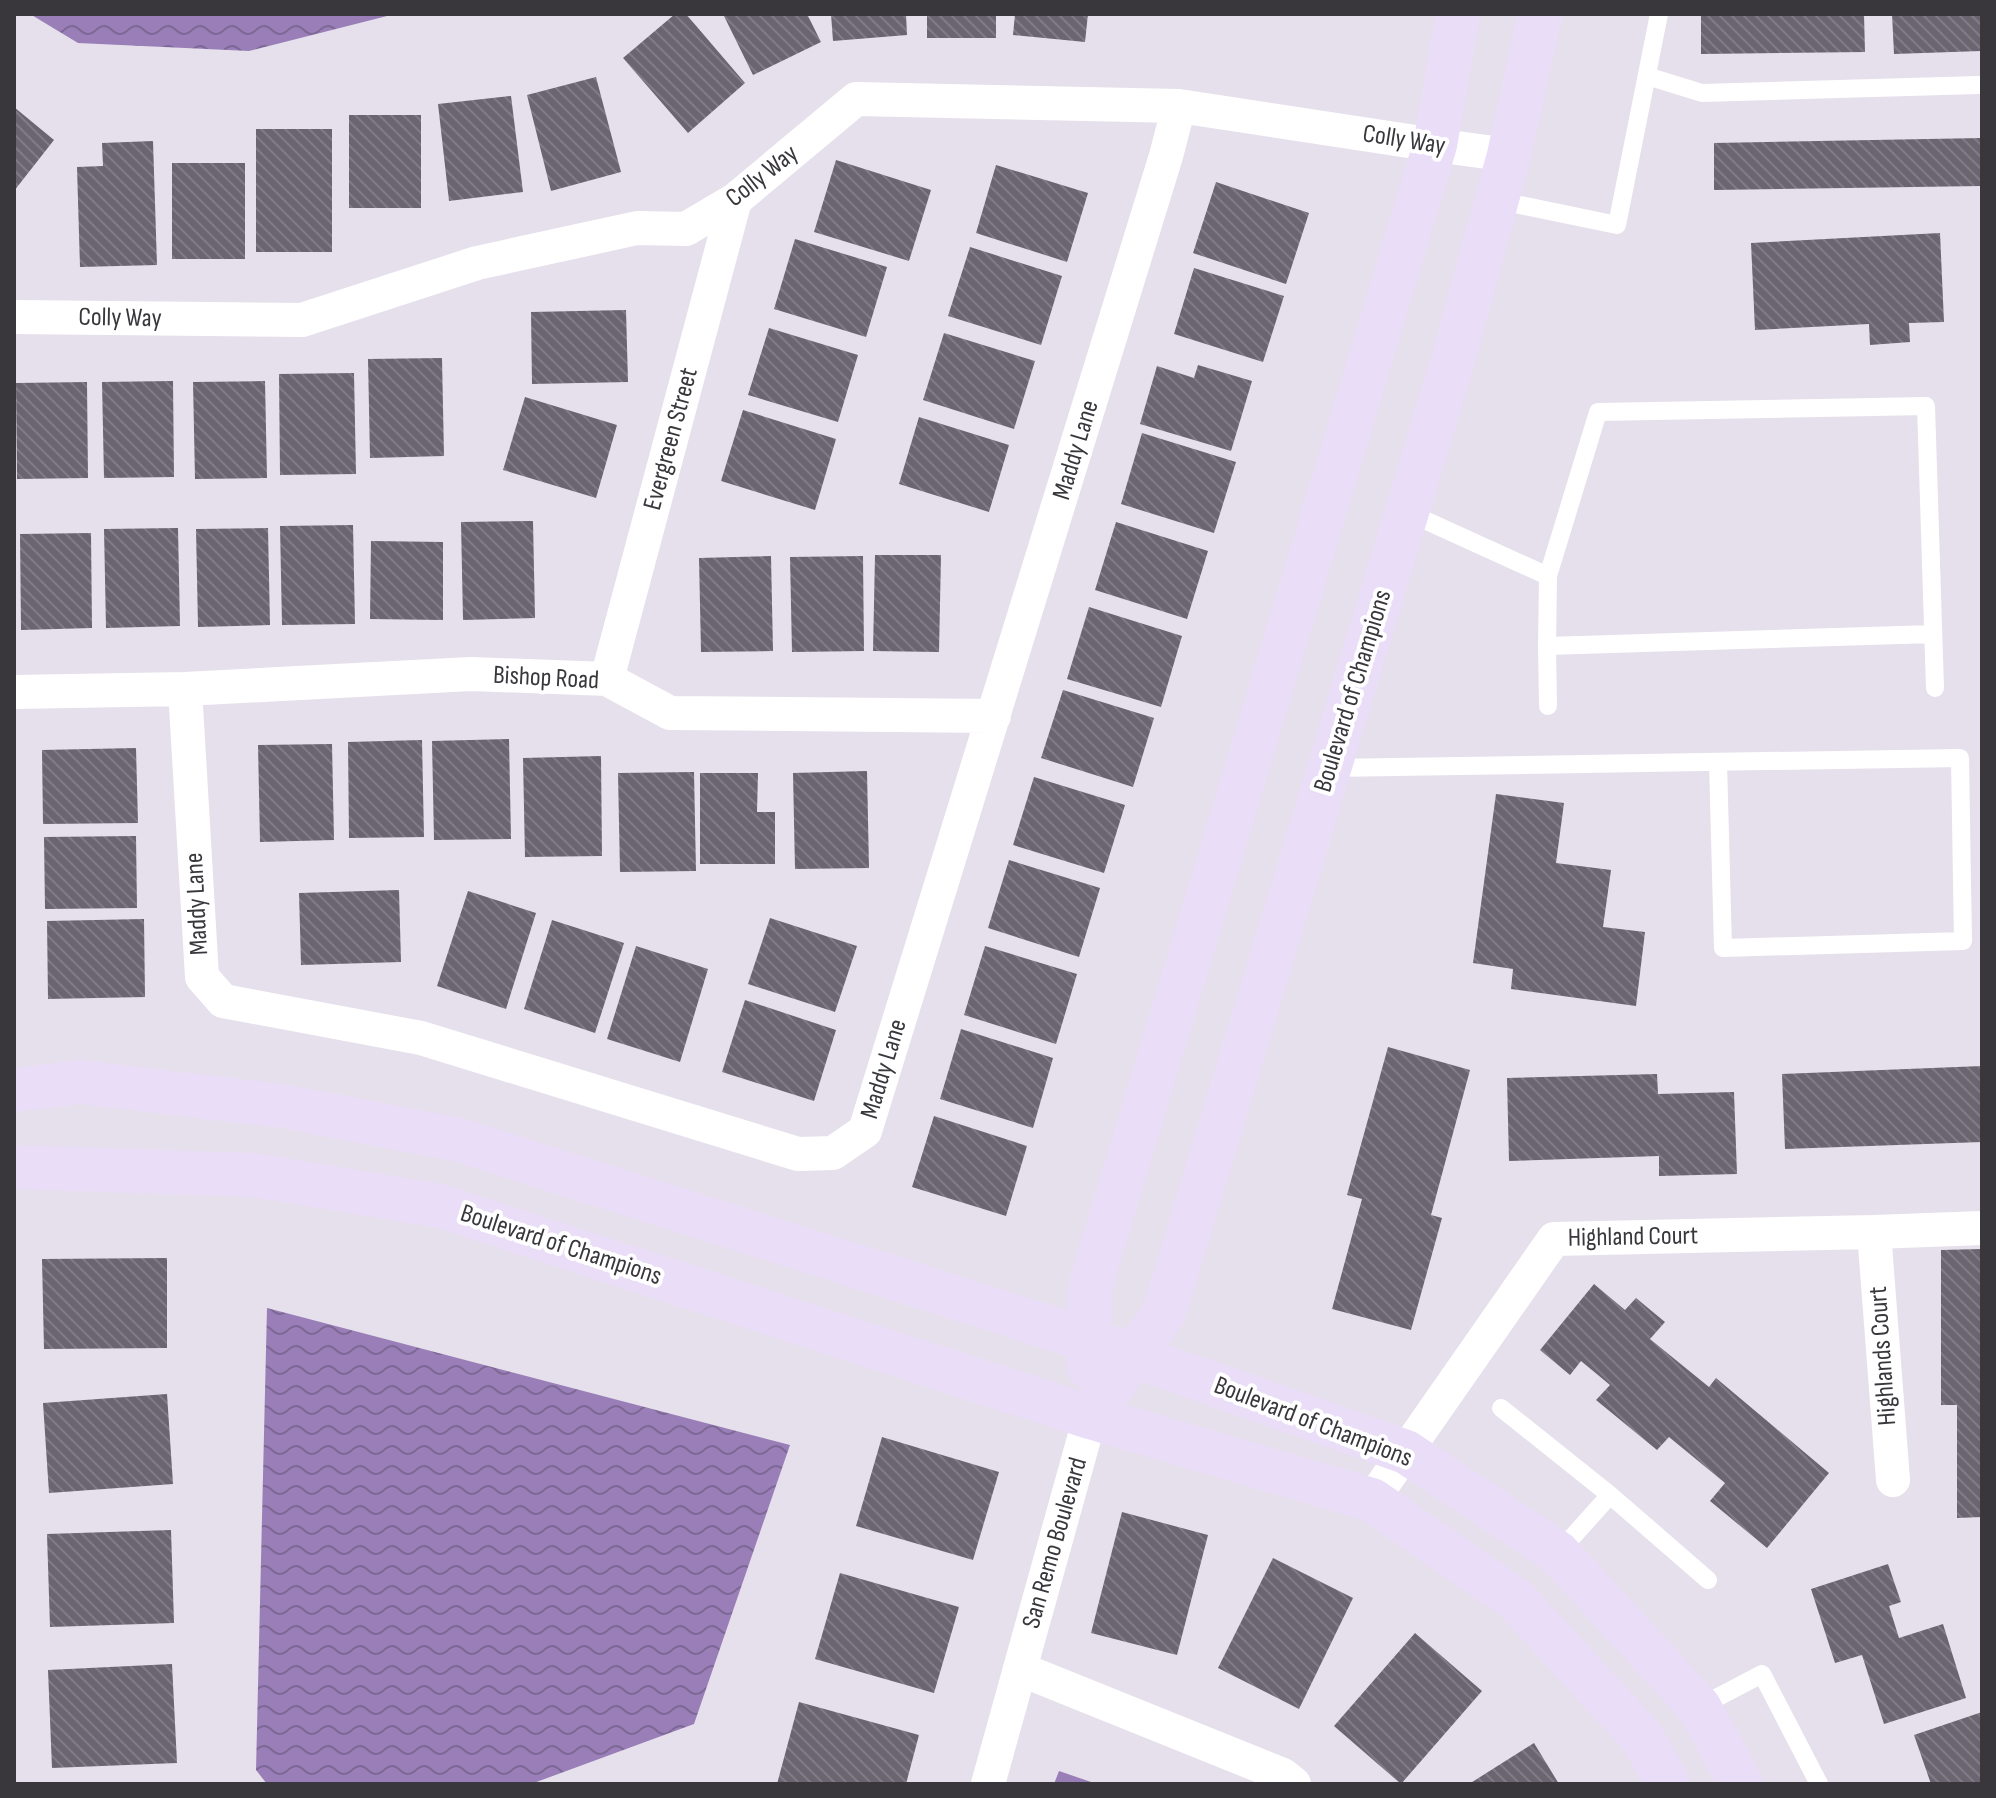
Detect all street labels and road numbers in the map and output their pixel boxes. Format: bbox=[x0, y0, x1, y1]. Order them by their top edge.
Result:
street label: Colly Way bbox=[1361, 118, 1447, 162]
street label: Colly Way bbox=[720, 138, 804, 214]
street label: Colly Way bbox=[78, 302, 162, 334]
street label: Evergreen Street bbox=[637, 364, 705, 514]
street label: Maddy Lane bbox=[1046, 396, 1106, 504]
street label: Boulevard of Champions bbox=[1308, 586, 1398, 796]
street label: Bishop Road bbox=[492, 660, 600, 696]
street label: Maddy Lane bbox=[179, 852, 215, 956]
street label: Maddy Lane bbox=[854, 1015, 914, 1123]
street label: Boulevard of Champions bbox=[456, 1198, 666, 1292]
street label: Highland Court bbox=[1568, 1220, 1698, 1254]
street label: Highlands Court bbox=[1863, 1285, 1903, 1427]
street label: Boulevard of Champions bbox=[1210, 1370, 1416, 1474]
street label: San Remo Boulevard bbox=[1016, 1454, 1094, 1632]

